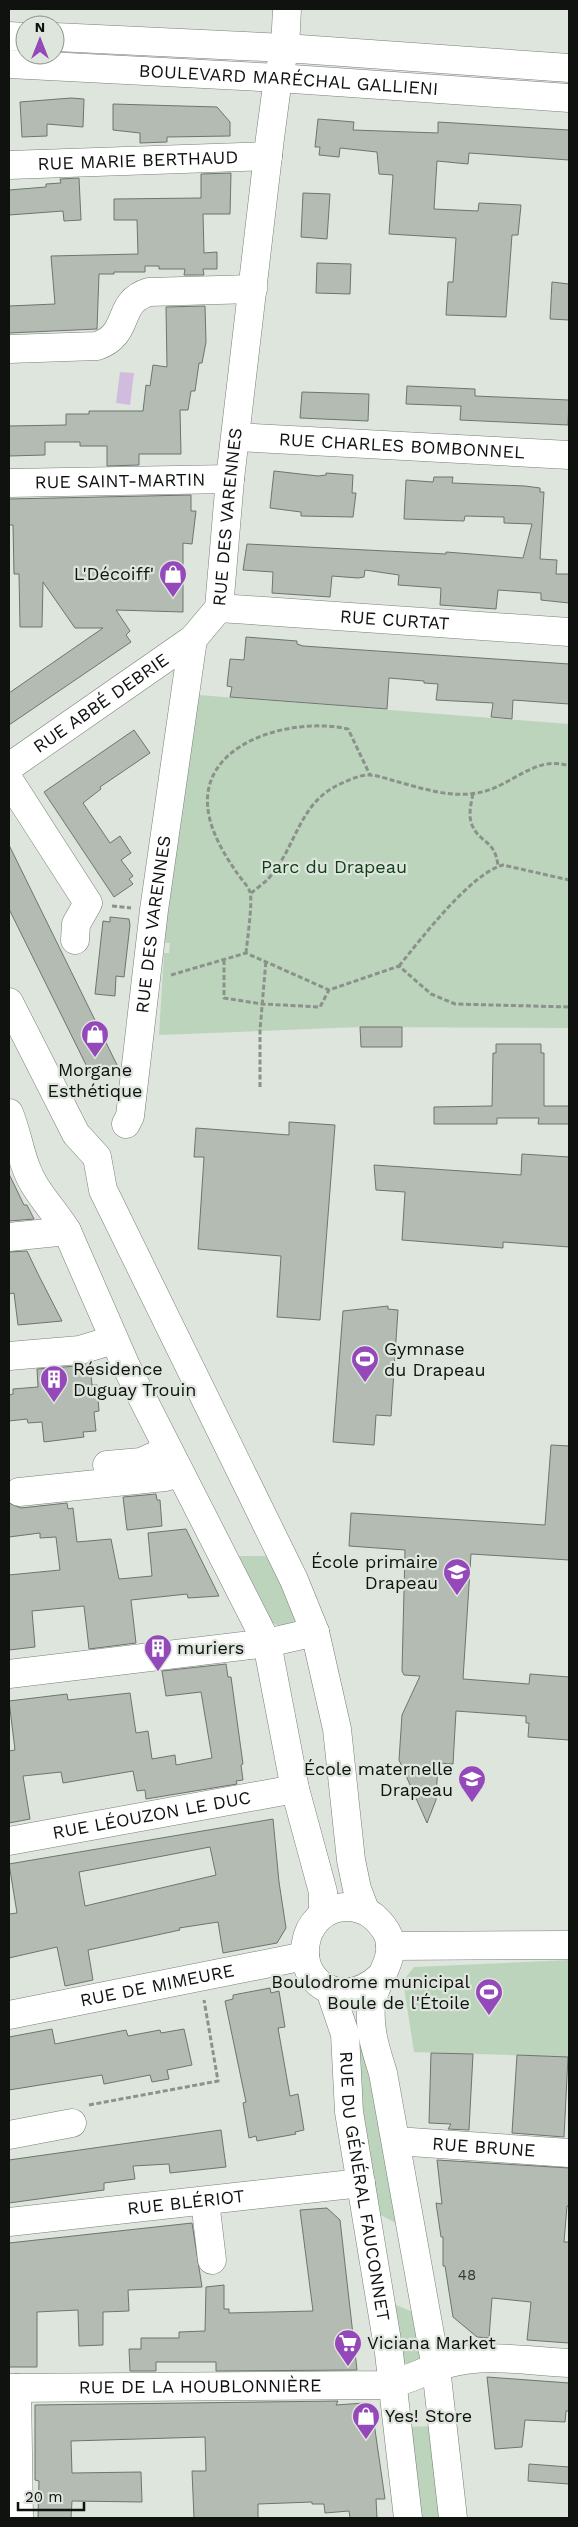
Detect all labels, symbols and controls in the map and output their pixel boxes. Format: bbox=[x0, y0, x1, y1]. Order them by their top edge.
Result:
north arrow bbox=[15, 15, 65, 65]
text: N bbox=[35, 19, 45, 35]
street label: BOULEVARD MARÉCHAL GALLIENI bbox=[138, 60, 439, 99]
street label: RUE MARIE BERTHAUD bbox=[37, 146, 239, 174]
street label: RUE DES VARENNES bbox=[208, 426, 246, 607]
street label: RUE CHARLES BOMBONNEL bbox=[278, 428, 526, 463]
street label: RUE SAINT-MARTIN bbox=[34, 468, 206, 493]
shop icon: L'Décoiff' bbox=[158, 559, 188, 598]
place label: L'Décoiff' bbox=[74, 563, 154, 584]
street label: RUE CURTAT bbox=[339, 605, 450, 634]
street label: RUE ABBÉ DEBRIE bbox=[29, 648, 172, 757]
street label: RUE DES VARENNES bbox=[131, 834, 175, 1014]
park label: Parc du Drapeau bbox=[261, 856, 407, 877]
shop icon: Morgane Esthétique bbox=[80, 1019, 110, 1058]
place label: Morgane Esthétique bbox=[48, 1059, 142, 1101]
place label: Gymnase du Drapeau bbox=[384, 1338, 486, 1380]
sports icon: Gymnase du Drapeau bbox=[350, 1344, 380, 1383]
place label: Résidence Duguay Trouin bbox=[73, 1358, 196, 1400]
building icon: Résidence Duguay Trouin bbox=[39, 1364, 69, 1403]
place label: École primaire Drapeau bbox=[311, 1551, 438, 1593]
school or university icon: École primaire Drapeau bbox=[442, 1557, 472, 1596]
building icon: muriers bbox=[143, 1633, 173, 1672]
place label: muriers bbox=[177, 1637, 244, 1658]
place label: École maternelle Drapeau bbox=[304, 1758, 453, 1800]
school or university icon: École maternelle Drapeau bbox=[457, 1764, 487, 1803]
street label: RUE LÉOUZON LE DUC bbox=[51, 1786, 252, 1843]
street label: RUE DE MIMEURE bbox=[78, 1959, 236, 2011]
place label: Boulodrome municipal Boule de l'Étoile bbox=[271, 1971, 470, 2013]
sports icon: Boulodrome municipal Boule de l'Étoile bbox=[474, 1977, 504, 2016]
street label: RUE DU GÉNÉRAL FAUCONNET bbox=[336, 2051, 395, 2322]
street label: RUE BRUNE bbox=[431, 2133, 536, 2161]
street label: RUE BLÉRIOT bbox=[126, 2185, 246, 2219]
house number: 48 bbox=[458, 2266, 476, 2284]
supermarket icon: Viciana Market bbox=[333, 2328, 363, 2367]
place label: Viciana Market bbox=[367, 2332, 496, 2353]
street label: RUE DE LA HOUBLONNIÈRE bbox=[79, 2375, 321, 2397]
shop icon: Yes! Store bbox=[351, 2401, 381, 2440]
place label: Yes! Store bbox=[385, 2405, 472, 2426]
scale bar bbox=[18, 2480, 84, 2512]
text: 20 m bbox=[25, 2488, 63, 2506]

